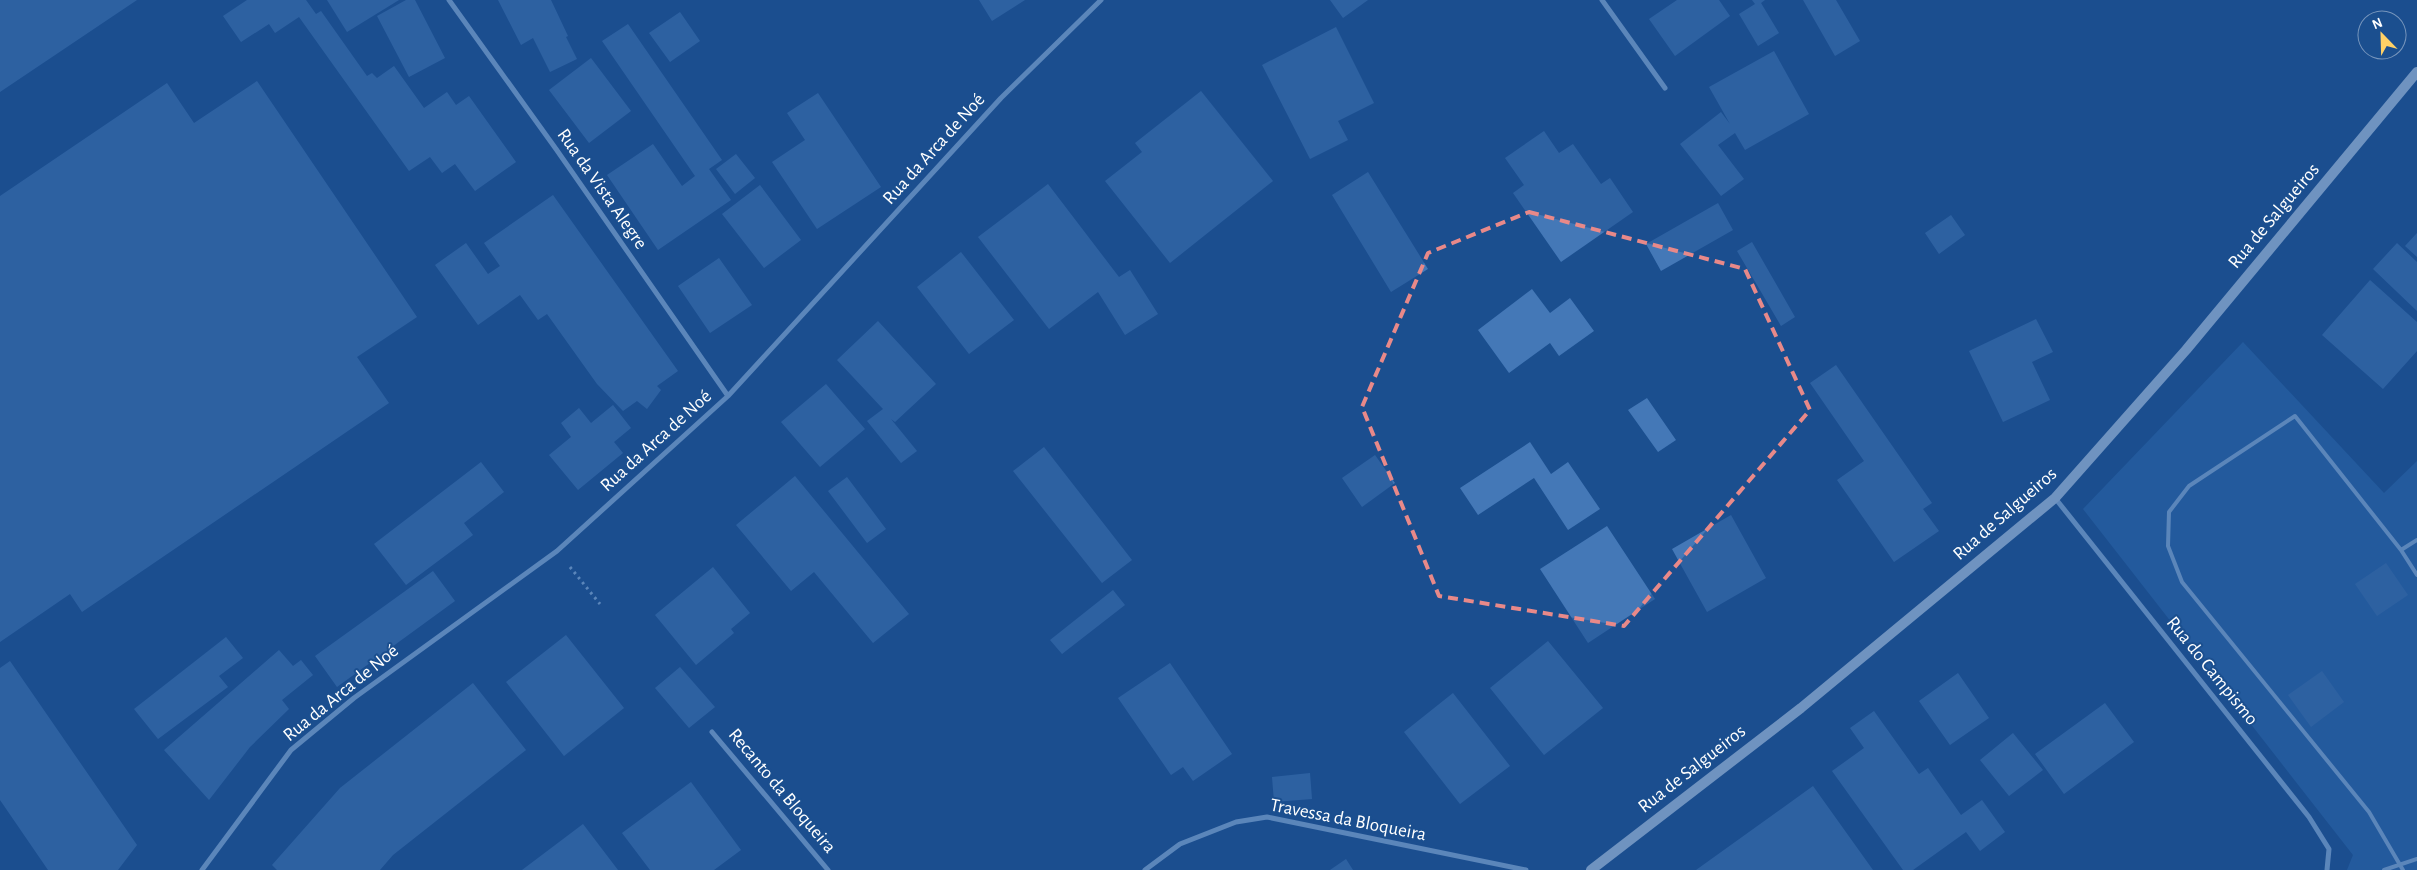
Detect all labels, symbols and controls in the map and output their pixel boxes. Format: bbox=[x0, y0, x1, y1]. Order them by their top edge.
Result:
north arrow bbox=[2357, 10, 2407, 60]
text: N bbox=[2370, 16, 2385, 32]
street label: Rua da Arca de Noé bbox=[879, 90, 989, 208]
street label: Rua da Vista Alegre bbox=[553, 125, 651, 253]
street label: Rua de Salgueiros bbox=[2225, 160, 2323, 272]
street label: Rua da Arca de Noé bbox=[597, 386, 715, 496]
street label: Rua de Salgueiros bbox=[1950, 464, 2060, 564]
street label: Rua do Campismo bbox=[2163, 613, 2261, 729]
street label: Rua da Arca de Noé bbox=[280, 641, 402, 745]
street label: Rua de Salgueiros bbox=[1635, 721, 1749, 817]
street label: Recanto da Bloqueira bbox=[725, 725, 839, 857]
street label: Travessa da Bloqueira bbox=[1268, 796, 1428, 844]

